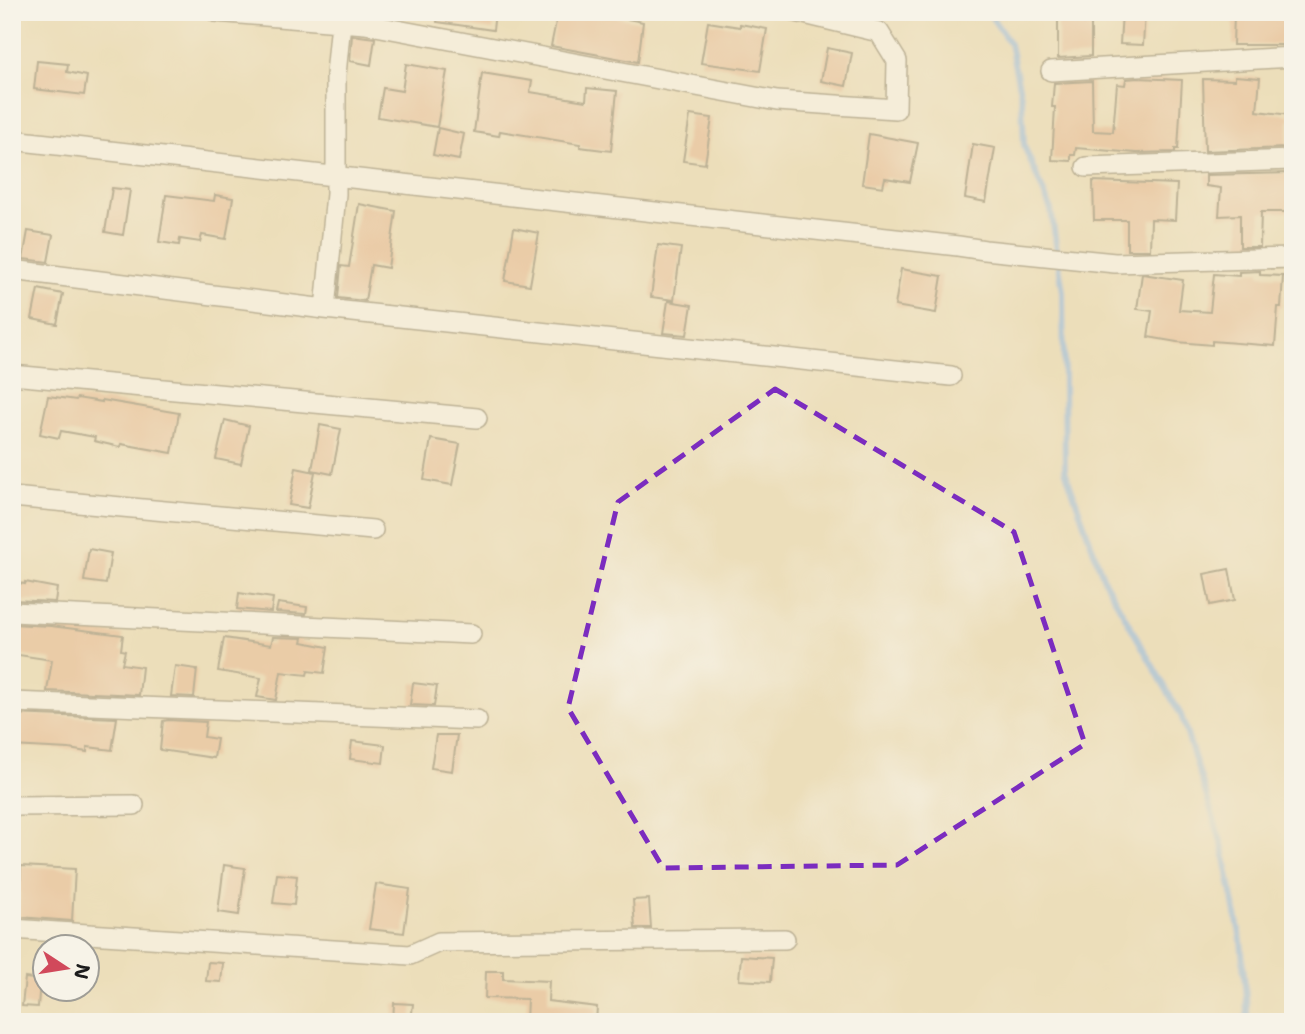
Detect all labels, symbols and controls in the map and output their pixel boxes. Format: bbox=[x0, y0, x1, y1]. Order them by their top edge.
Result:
north arrow bbox=[32, 932, 102, 1002]
text: N bbox=[68, 961, 96, 981]

